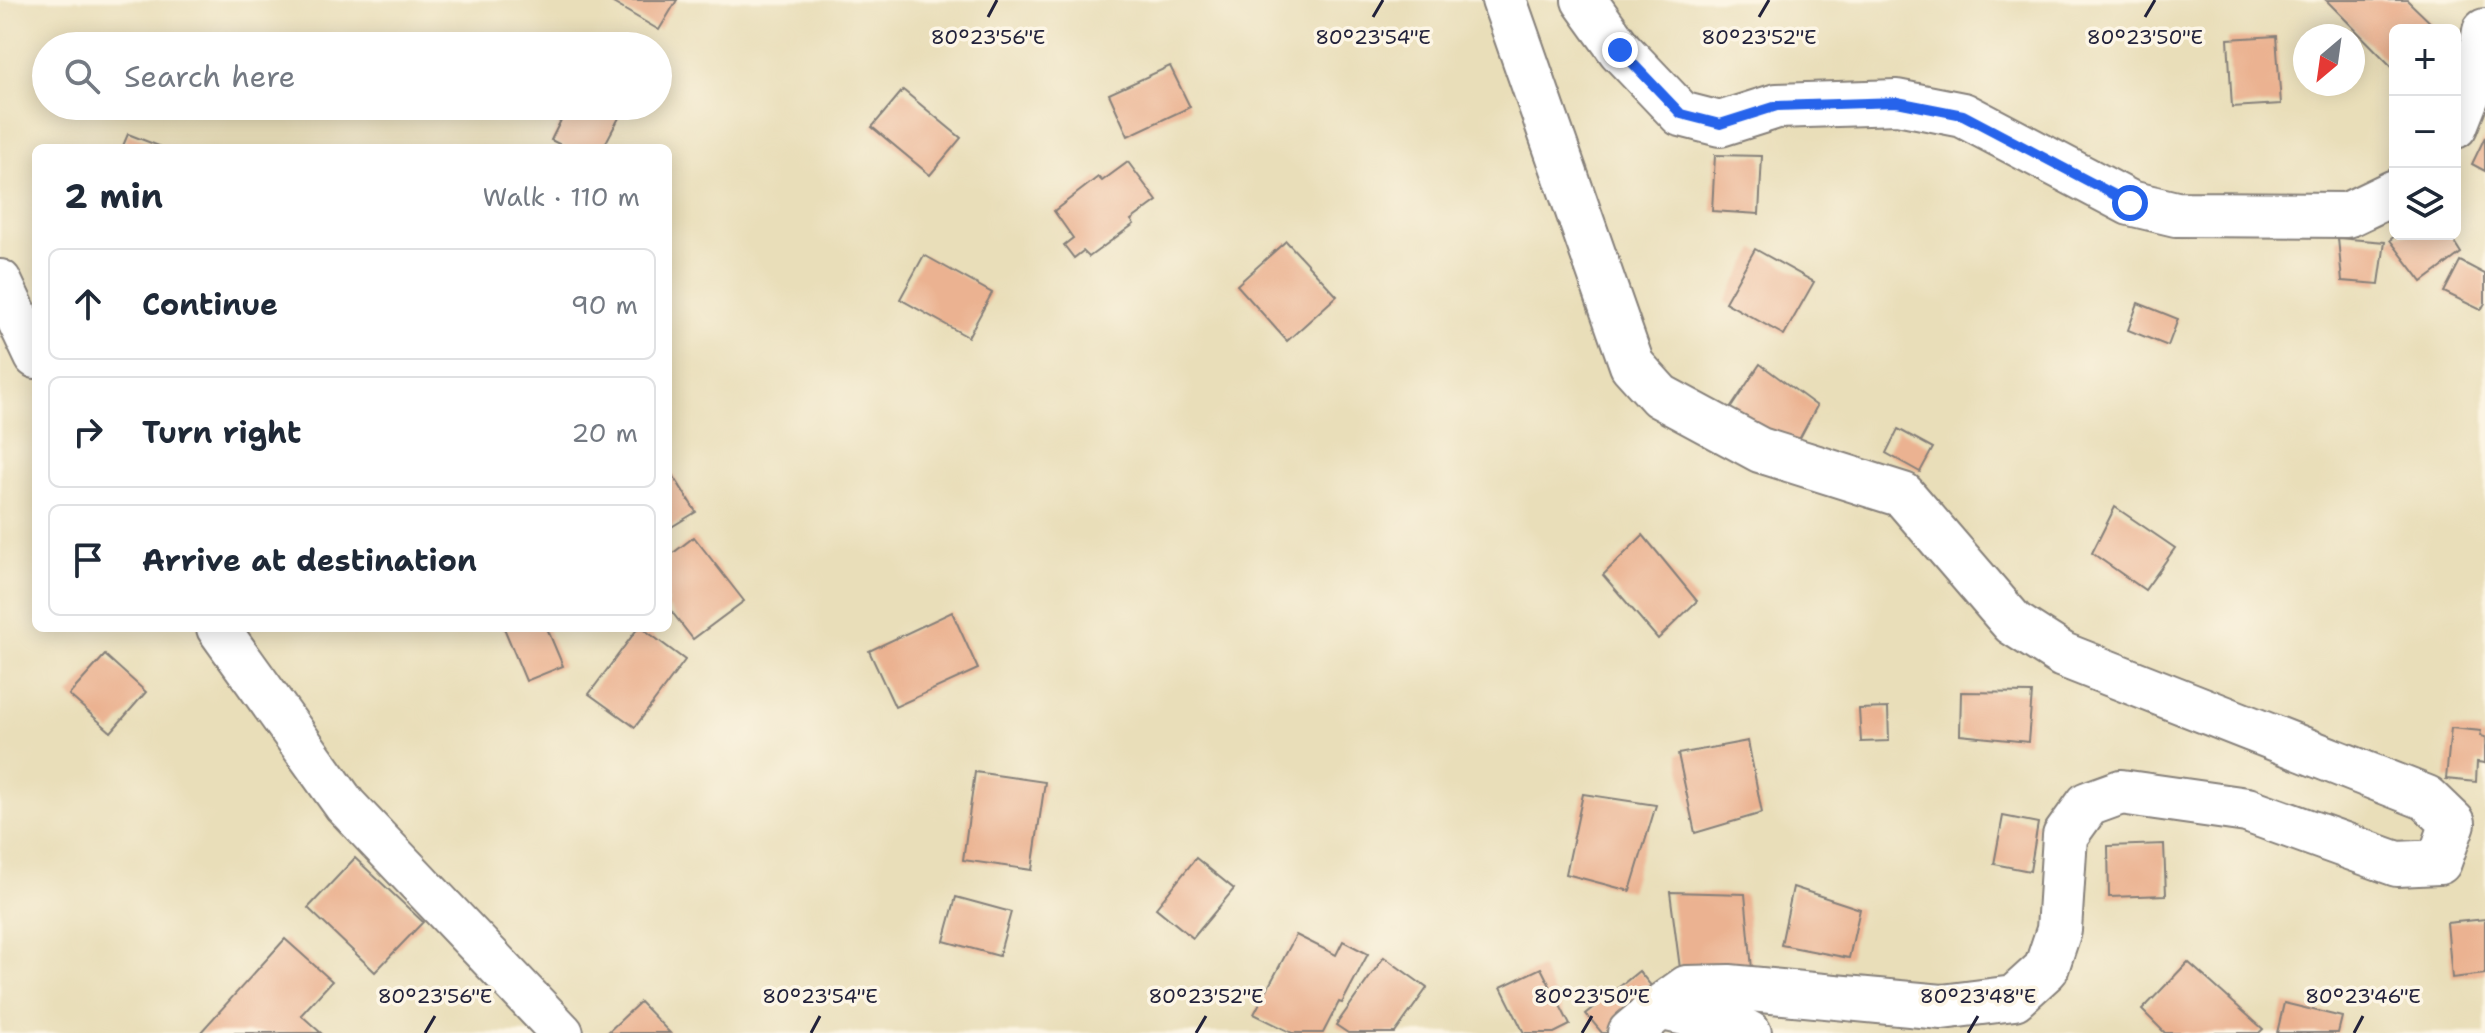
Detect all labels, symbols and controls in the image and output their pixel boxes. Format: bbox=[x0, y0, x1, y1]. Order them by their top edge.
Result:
text: 80°23'56"E bbox=[931, 24, 1045, 50]
text: 80°23'54"E bbox=[1315, 24, 1431, 50]
text: 80°23'52"E bbox=[1702, 24, 1816, 50]
text: 80°23'50"E bbox=[2087, 24, 2203, 50]
north arrow bbox=[2293, 24, 2365, 96]
map controls bbox=[2389, 24, 2461, 240]
button: + bbox=[2389, 24, 2461, 96]
search box bbox=[32, 32, 672, 120]
route end bbox=[1602, 32, 1638, 68]
icon: search bbox=[60, 54, 104, 98]
text: Search here bbox=[124, 56, 295, 97]
button: − bbox=[2389, 96, 2461, 168]
button: layers bbox=[2389, 168, 2461, 240]
text: 2 min bbox=[64, 173, 163, 219]
text: Walk · 110 m bbox=[482, 179, 640, 214]
route start bbox=[2112, 185, 2148, 221]
icon: ahead bbox=[66, 282, 110, 326]
text: Continue bbox=[142, 284, 278, 325]
text: 90 m bbox=[571, 287, 638, 322]
icon: right bbox=[66, 410, 110, 454]
text: Turn right bbox=[142, 412, 301, 453]
text: 20 m bbox=[571, 415, 638, 450]
icon: arrive bbox=[66, 538, 110, 582]
text: Arrive at destination bbox=[142, 540, 477, 581]
text: 80°23'56"E bbox=[378, 983, 492, 1009]
text: 80°23'54"E bbox=[762, 983, 878, 1009]
text: 80°23'52"E bbox=[1149, 983, 1263, 1009]
text: 80°23'50"E bbox=[1534, 983, 1650, 1009]
text: 80°23'48"E bbox=[1920, 983, 2036, 1009]
text: 80°23'46"E bbox=[2305, 983, 2421, 1009]

